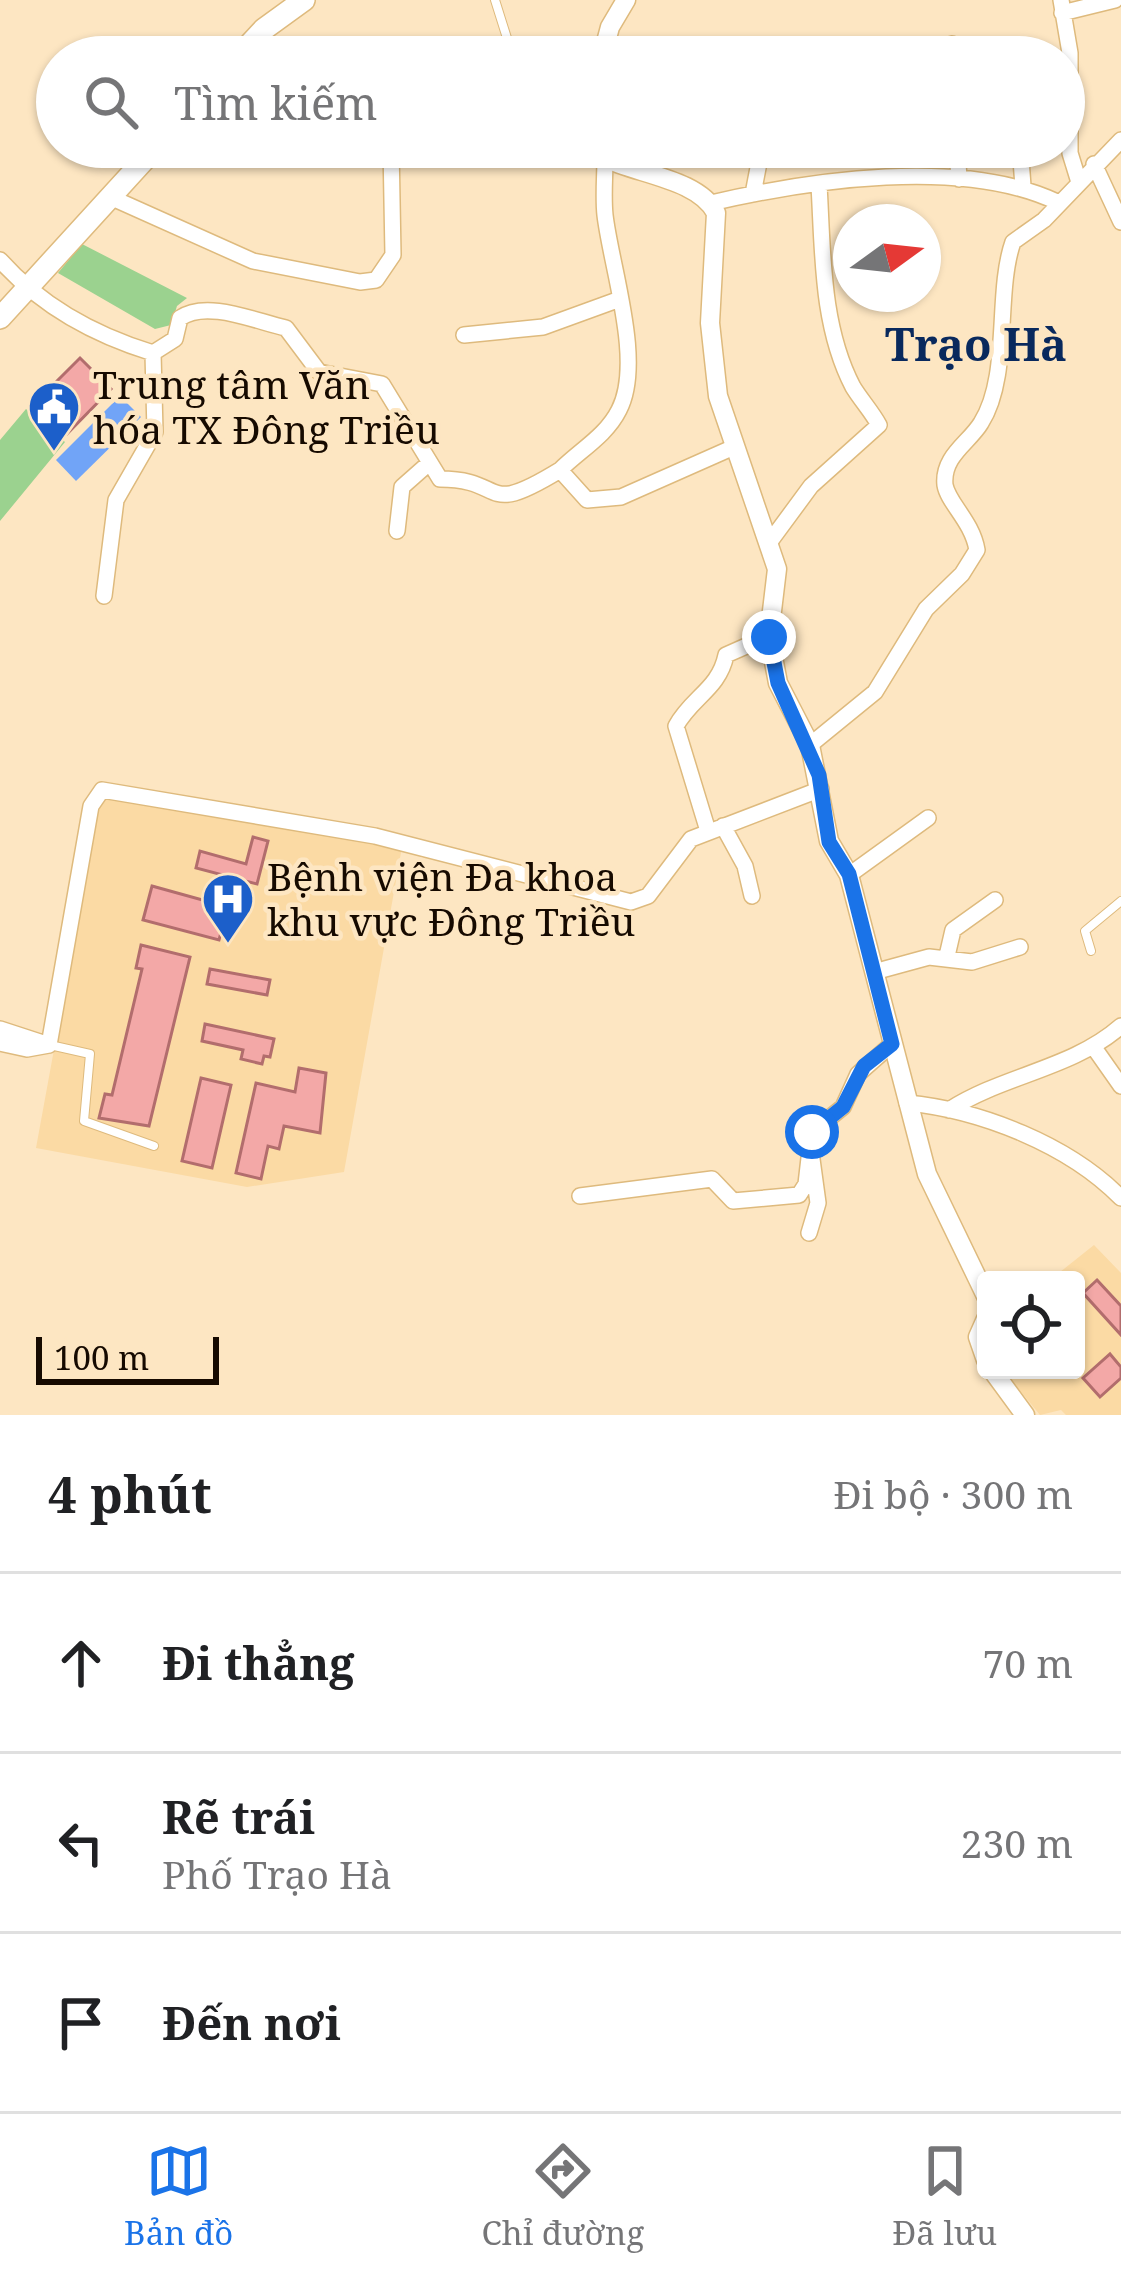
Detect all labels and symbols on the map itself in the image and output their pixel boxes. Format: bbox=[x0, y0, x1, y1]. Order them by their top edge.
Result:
north arrow bbox=[833, 204, 941, 312]
district label: Trạo Hà bbox=[885, 313, 1067, 374]
place label: Trung tâm Văn hóa TX Đông Triều bbox=[93, 357, 440, 455]
public building icon: Trung tâm Văn hóa TX Đông Triều bbox=[26, 379, 82, 453]
route end bbox=[742, 610, 796, 664]
place label: Bệnh viện Đa khoa khu vực Đông Triều bbox=[267, 849, 635, 947]
hospital icon: Bệnh viện Đa khoa khu vực Đông Triều bbox=[200, 871, 256, 945]
route start bbox=[785, 1105, 839, 1159]
scale bar bbox=[36, 1331, 219, 1384]

